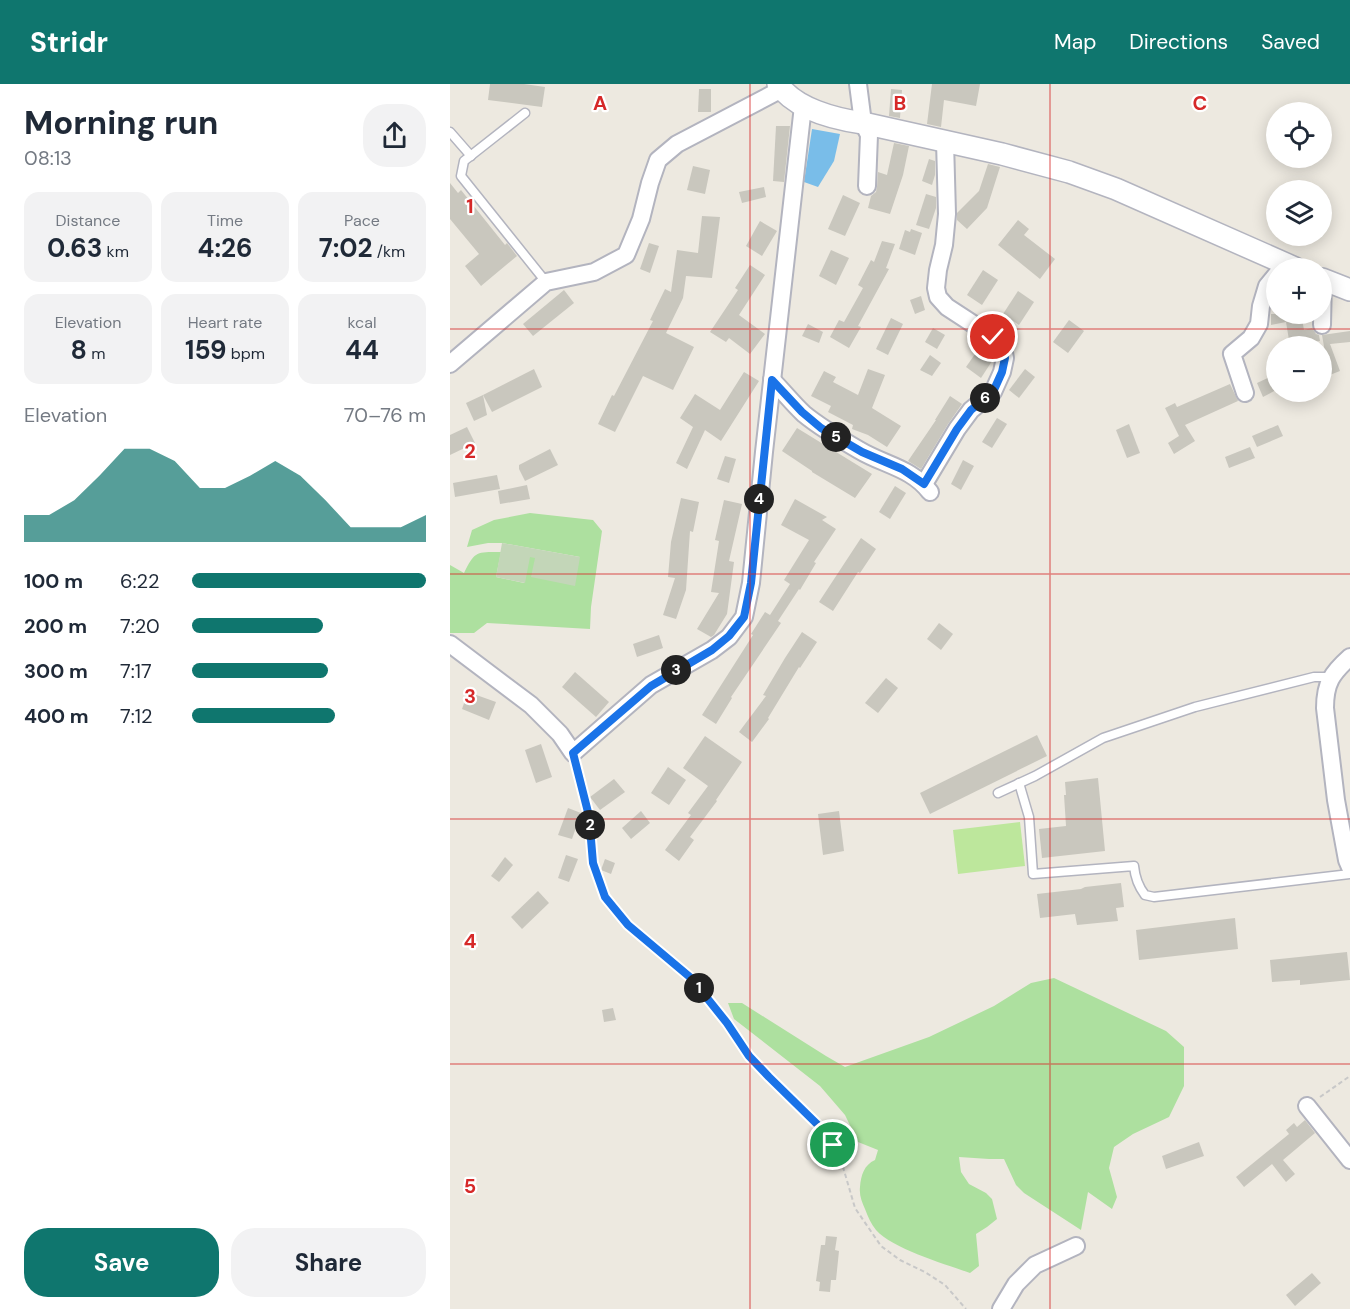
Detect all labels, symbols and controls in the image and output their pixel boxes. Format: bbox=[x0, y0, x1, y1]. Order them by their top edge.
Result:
text: Stridr bbox=[30, 24, 108, 61]
text: Map bbox=[1054, 28, 1096, 56]
text: Directions bbox=[1129, 28, 1228, 56]
text: Saved bbox=[1261, 28, 1320, 56]
text: A bbox=[593, 90, 607, 116]
text: B bbox=[894, 90, 906, 116]
text: C bbox=[1193, 90, 1207, 116]
text: Morning run bbox=[24, 101, 218, 144]
map controls bbox=[1266, 102, 1332, 402]
button: locate bbox=[1266, 102, 1332, 168]
button: share bbox=[363, 104, 426, 167]
text: 08:13 bbox=[24, 145, 72, 171]
button: layers bbox=[1266, 180, 1332, 246]
text: 1 bbox=[466, 193, 474, 219]
text: Distance bbox=[56, 210, 120, 231]
text: Time bbox=[207, 210, 243, 231]
text: Pace bbox=[344, 210, 380, 231]
text: 0.63 bbox=[47, 231, 102, 265]
text: 4:26 bbox=[198, 231, 253, 265]
text: 7:02 bbox=[319, 231, 372, 265]
text: km bbox=[102, 241, 129, 262]
text: /km bbox=[372, 241, 405, 262]
button: + bbox=[1266, 258, 1332, 324]
pin bbox=[967, 311, 1018, 362]
text: Elevation bbox=[55, 312, 121, 333]
text: Heart rate bbox=[188, 312, 262, 333]
text: kcal bbox=[348, 312, 376, 333]
icon: check bbox=[976, 320, 1009, 353]
text: 8 bbox=[71, 333, 87, 367]
text: 159 bbox=[185, 333, 226, 367]
text: 44 bbox=[345, 333, 379, 367]
button: − bbox=[1266, 336, 1332, 402]
text: m bbox=[87, 343, 105, 364]
text: bpm bbox=[226, 343, 265, 364]
pin: 6 bbox=[970, 383, 1000, 413]
text: 6 bbox=[980, 387, 990, 408]
text: Elevation bbox=[24, 402, 107, 428]
text: 70–76 m bbox=[344, 402, 426, 428]
pin: 5 bbox=[821, 422, 851, 452]
text: 5 bbox=[831, 426, 841, 447]
text: 2 bbox=[464, 438, 476, 464]
pin: 4 bbox=[744, 484, 774, 514]
text: 4 bbox=[754, 488, 764, 509]
text: 100 m bbox=[24, 568, 83, 594]
text: 6:22 bbox=[120, 568, 160, 594]
text: 200 m bbox=[24, 613, 87, 639]
text: 7:20 bbox=[120, 613, 160, 639]
pin: 3 bbox=[661, 655, 691, 685]
text: 300 m bbox=[24, 658, 88, 684]
text: 7:17 bbox=[120, 658, 152, 684]
text: 3 bbox=[671, 659, 681, 680]
text: 3 bbox=[464, 683, 476, 709]
text: 400 m bbox=[24, 703, 89, 729]
text: 7:12 bbox=[120, 703, 152, 729]
pin: 2 bbox=[575, 810, 605, 840]
text: 2 bbox=[585, 814, 595, 835]
text: 4 bbox=[464, 928, 477, 954]
pin: 1 bbox=[684, 973, 714, 1003]
text: 1 bbox=[696, 977, 702, 998]
pin bbox=[807, 1119, 858, 1170]
icon: arrive bbox=[816, 1128, 849, 1161]
text: 5 bbox=[464, 1173, 476, 1199]
button: Save bbox=[24, 1228, 219, 1297]
button: Share bbox=[231, 1228, 426, 1297]

